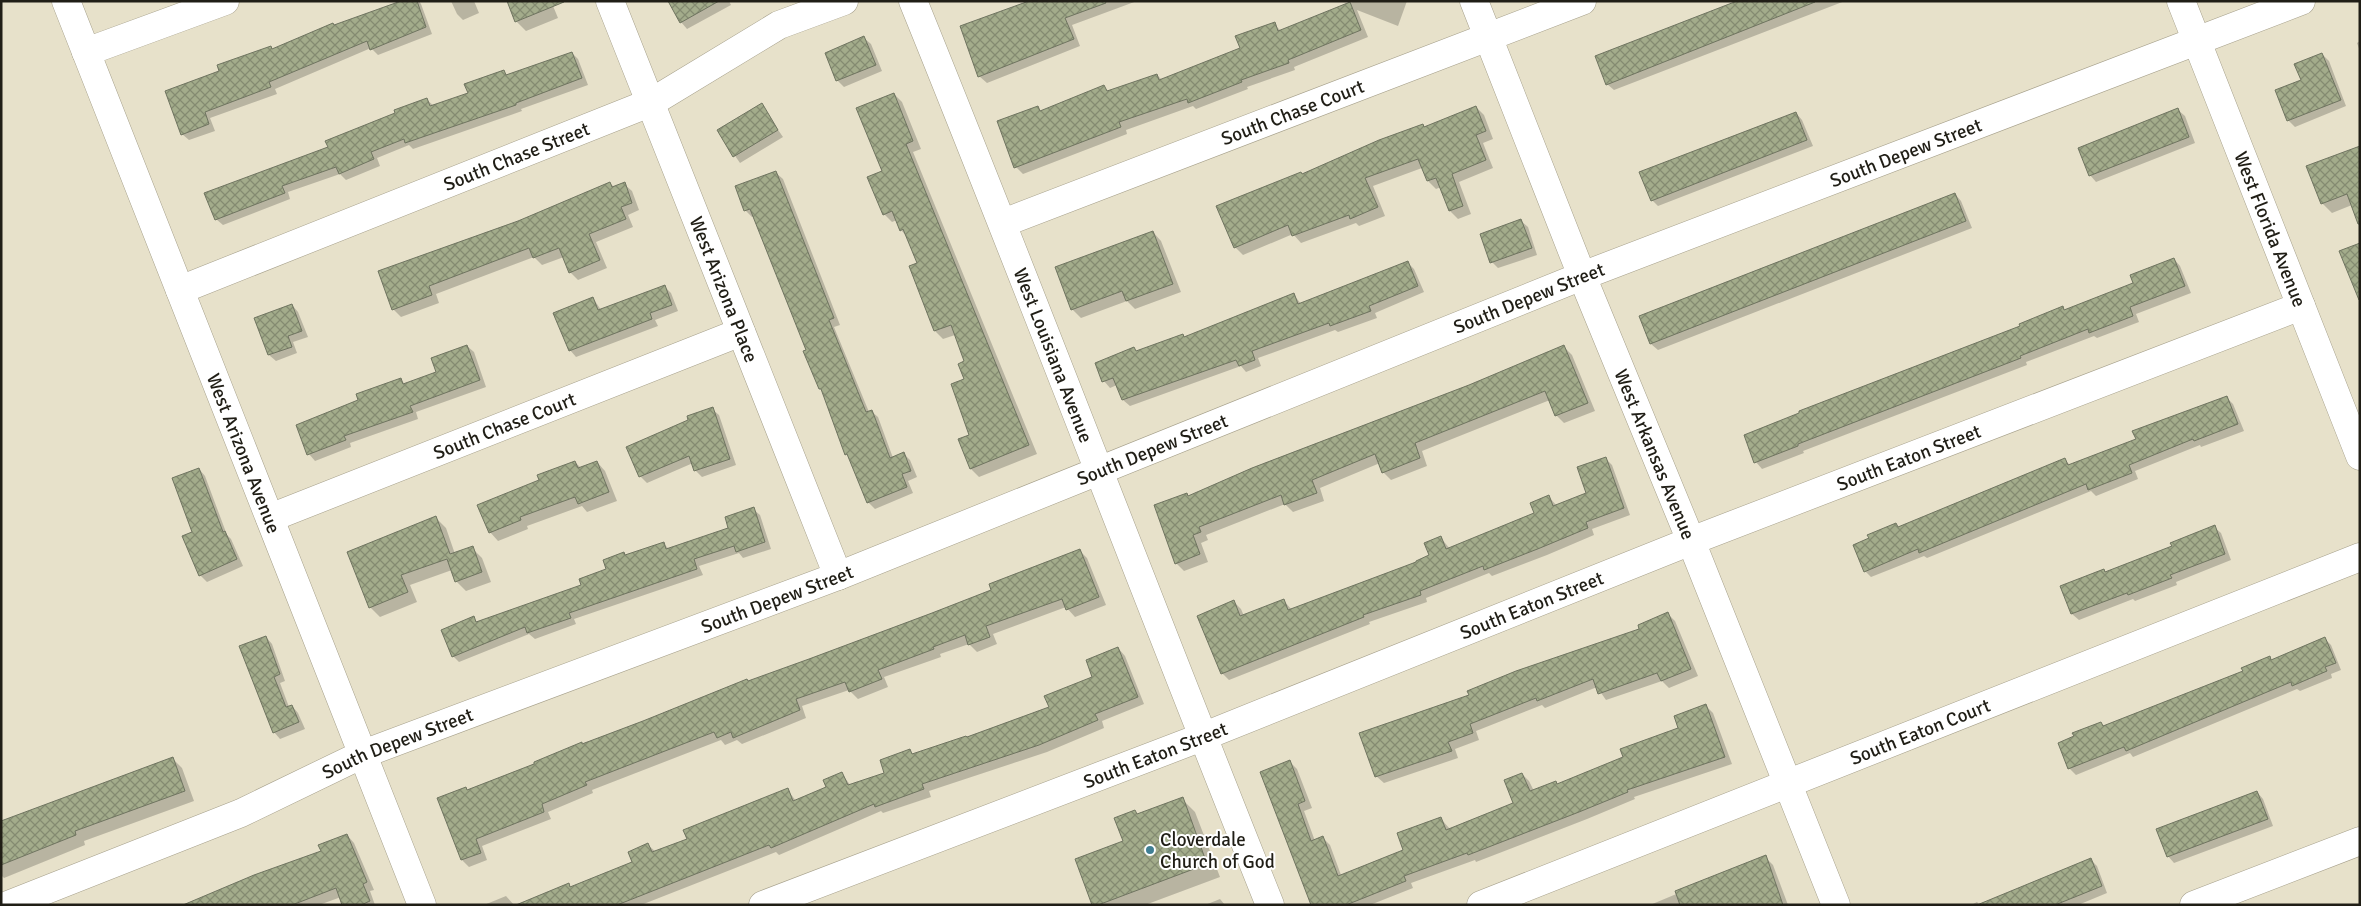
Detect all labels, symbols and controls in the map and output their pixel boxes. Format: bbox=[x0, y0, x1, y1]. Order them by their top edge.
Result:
street label: South Chase Court bbox=[1218, 75, 1368, 151]
street label: South Depew Street bbox=[1827, 113, 1986, 193]
street label: South Chase Street bbox=[440, 117, 593, 197]
street label: West Florida Avenue bbox=[2228, 148, 2311, 311]
street label: West Arizona Place bbox=[684, 213, 763, 366]
street label: South Depew Street bbox=[1450, 257, 1608, 340]
street label: West Louisiana Avenue bbox=[1008, 265, 1098, 446]
street label: West Arkansas Avenue bbox=[1609, 366, 1700, 543]
street label: West Arizona Avenue bbox=[201, 370, 285, 537]
street label: South Chase Court bbox=[430, 387, 580, 465]
street label: South Depew Street bbox=[1074, 409, 1232, 491]
street label: South Eaton Street bbox=[1833, 419, 1985, 497]
street label: South Depew Street bbox=[698, 560, 857, 639]
street label: South Eaton Street bbox=[1457, 566, 1607, 645]
street label: South Eaton Court bbox=[1847, 694, 1994, 771]
street label: South Depew Street bbox=[318, 703, 477, 785]
street label: South Eaton Street bbox=[1080, 717, 1232, 794]
place label: Cloverdale Church of God bbox=[1160, 828, 1275, 874]
marker: Cloverdale Church of God bbox=[1144, 844, 1156, 856]

